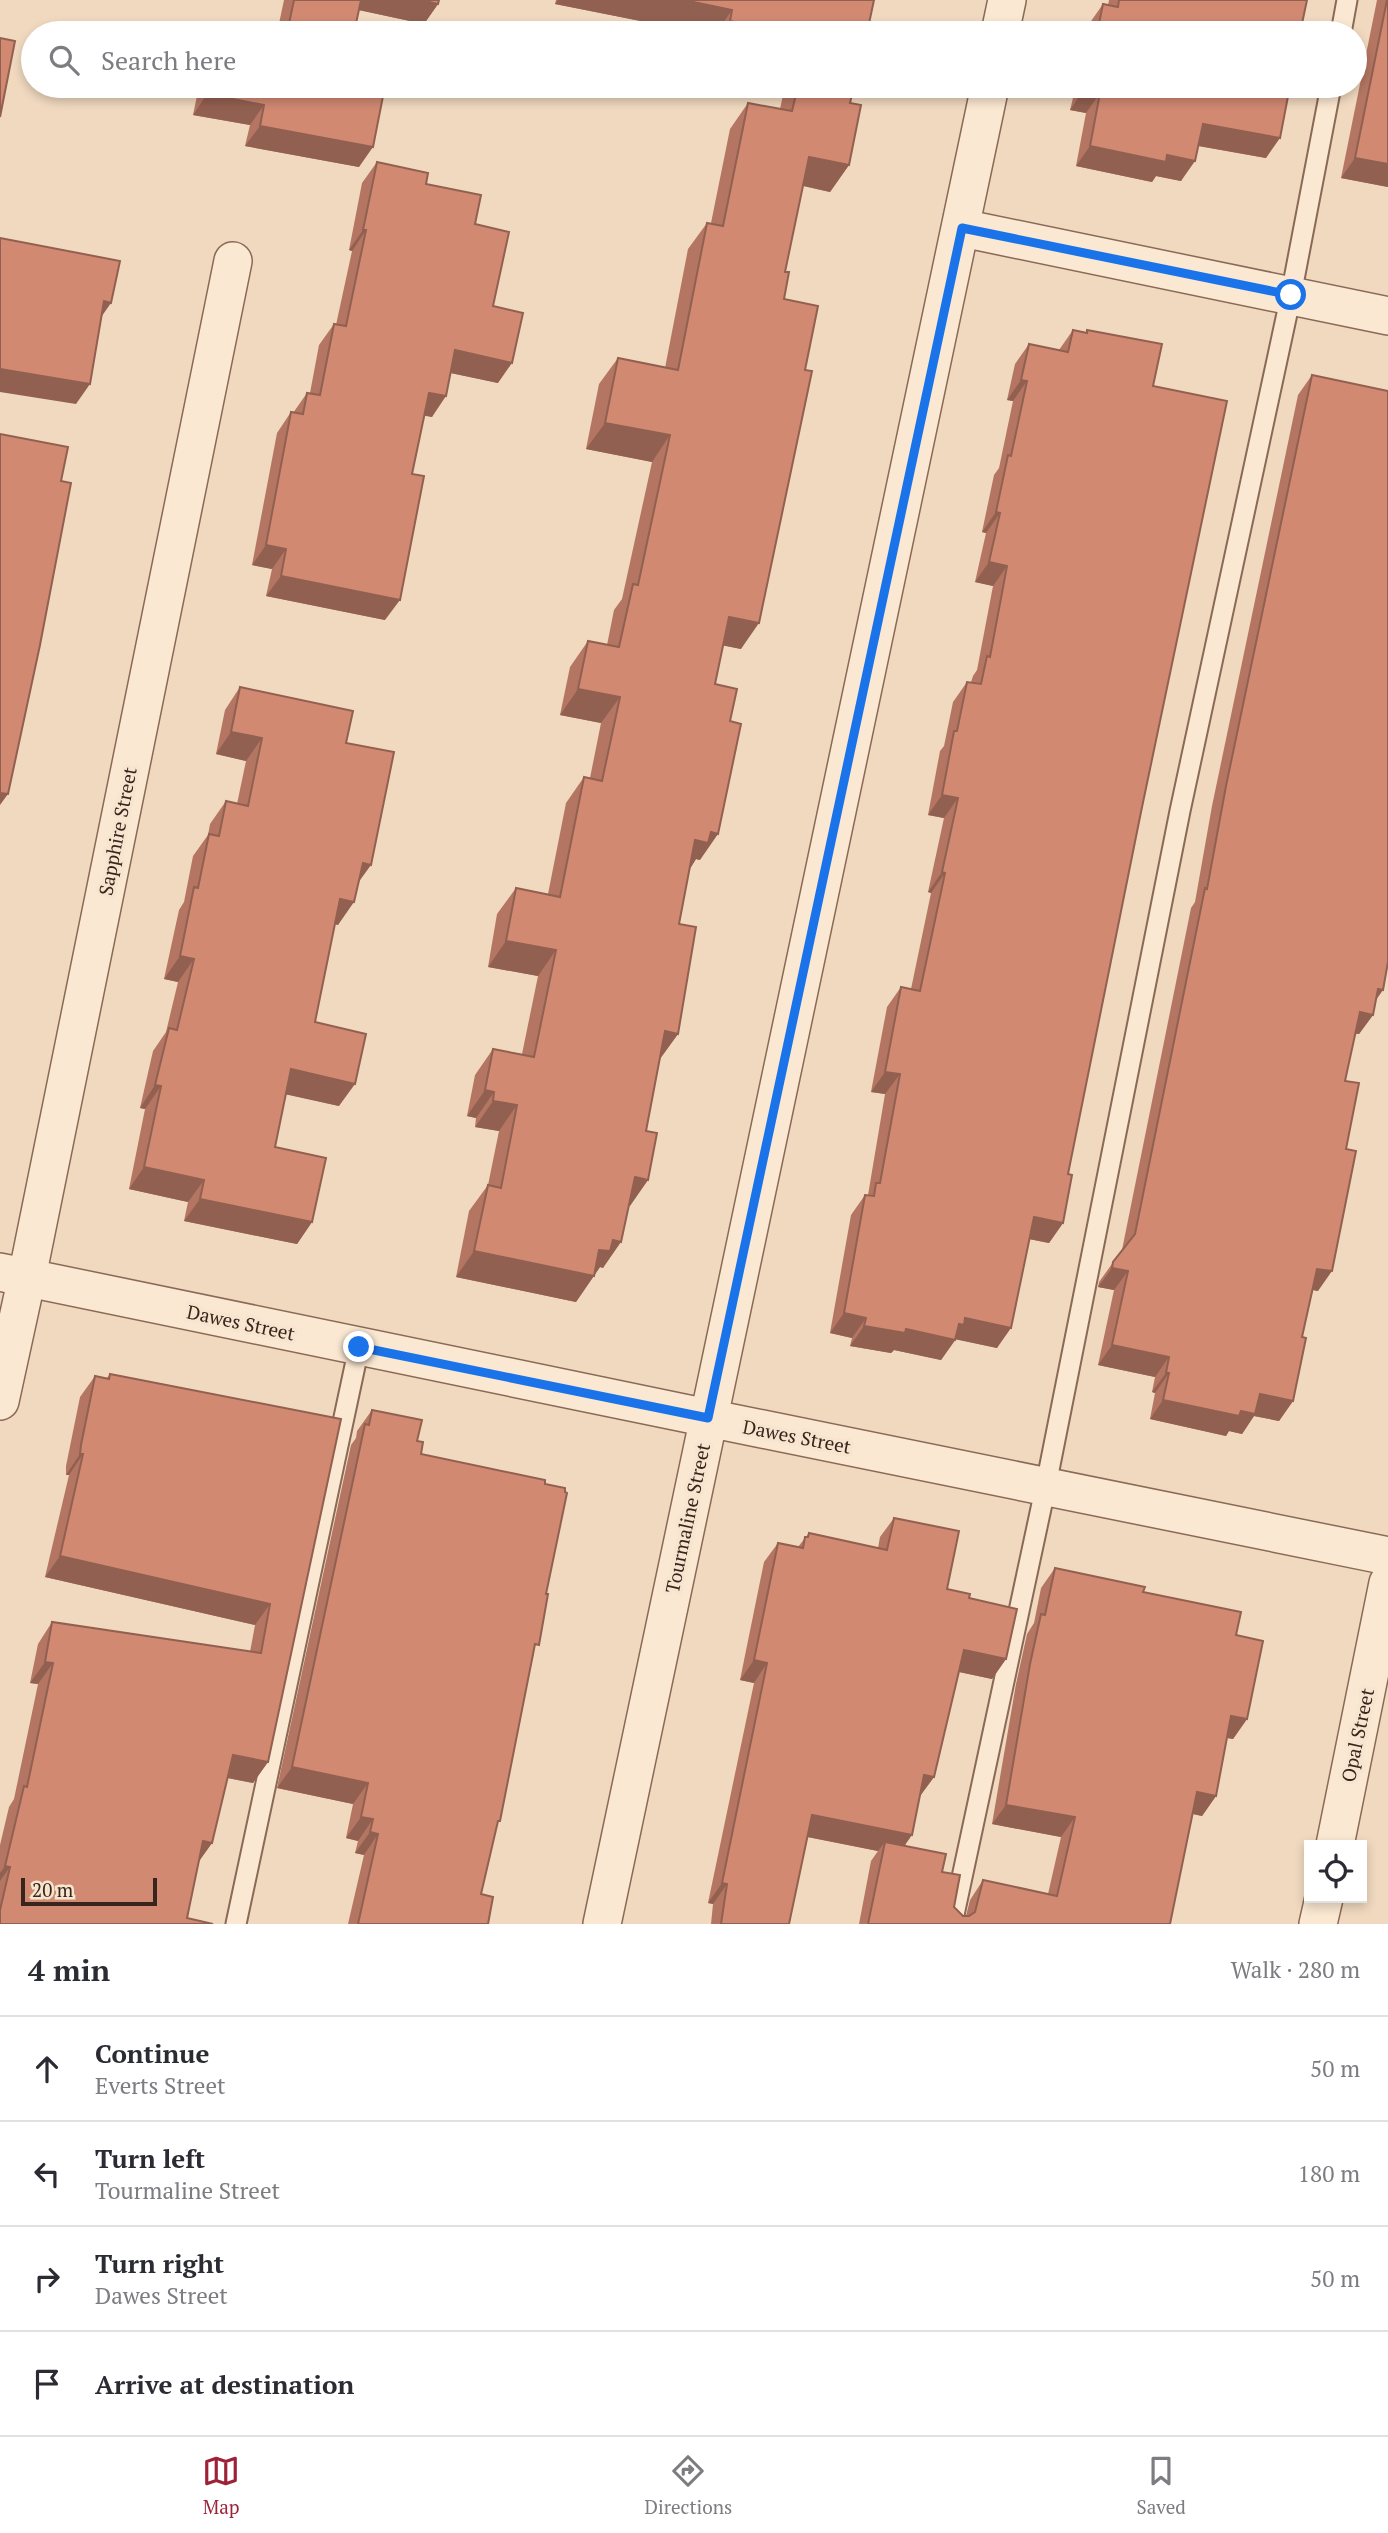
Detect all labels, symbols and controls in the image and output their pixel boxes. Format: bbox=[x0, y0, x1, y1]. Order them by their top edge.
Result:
search box bbox=[21, 21, 1367, 98]
icon: search bbox=[45, 41, 83, 79]
text: Search here bbox=[101, 43, 236, 77]
route start bbox=[1275, 279, 1306, 310]
street label: Sapphire Street bbox=[92, 765, 142, 897]
street label: Dawes Street bbox=[185, 1298, 297, 1346]
route end bbox=[343, 1331, 374, 1362]
street label: Dawes Street bbox=[741, 1413, 853, 1459]
street label: Tourmaline Street bbox=[659, 1441, 715, 1595]
street label: Opal Street bbox=[1335, 1686, 1379, 1784]
map controls bbox=[1304, 1840, 1367, 1903]
button: locate bbox=[1304, 1840, 1367, 1903]
scale bar bbox=[21, 1875, 158, 1907]
text: 20 m bbox=[32, 1877, 73, 1902]
text: 4 min bbox=[28, 1950, 110, 1990]
text: Walk · 280 m bbox=[1231, 1954, 1360, 1985]
text: Continue bbox=[95, 2036, 209, 2070]
icon: ahead bbox=[28, 2050, 66, 2088]
text: 50 m bbox=[1310, 2053, 1360, 2084]
text: Everts Street bbox=[95, 2070, 225, 2101]
text: Turn left bbox=[95, 2141, 205, 2175]
icon: left bbox=[28, 2155, 66, 2193]
text: 180 m bbox=[1298, 2158, 1360, 2189]
text: Tourmaline Street bbox=[95, 2175, 280, 2206]
text: Turn right bbox=[95, 2246, 224, 2280]
icon: right bbox=[28, 2260, 66, 2298]
text: 50 m bbox=[1310, 2263, 1360, 2294]
text: Dawes Street bbox=[95, 2280, 228, 2311]
icon: arrive bbox=[28, 2365, 66, 2403]
text: Arrive at destination bbox=[95, 2367, 354, 2401]
tab: Map bbox=[202, 2452, 240, 2519]
tab: Directions bbox=[645, 2452, 732, 2519]
tab: Saved bbox=[1137, 2452, 1186, 2519]

